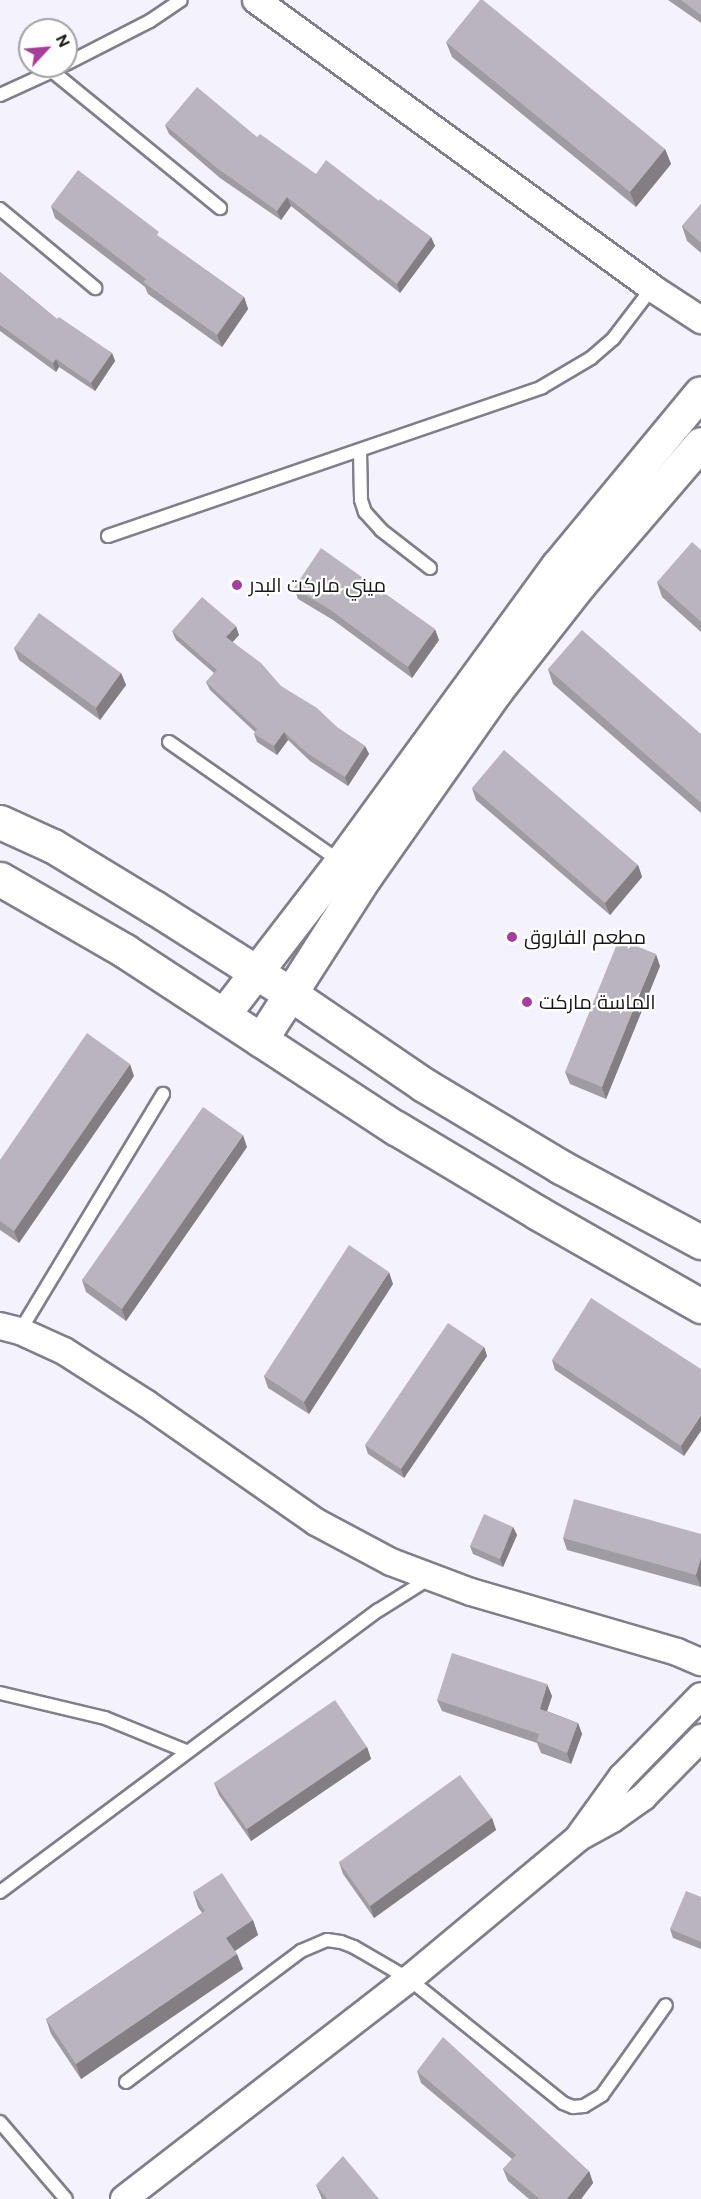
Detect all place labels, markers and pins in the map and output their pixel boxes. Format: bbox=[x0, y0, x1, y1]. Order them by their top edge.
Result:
place label: ميني ماركت البدر bbox=[249, 573, 386, 597]
marker: ميني ماركت البدر bbox=[230, 578, 244, 592]
place label: مطعم الفاروق bbox=[524, 925, 646, 949]
marker: مطعم الفاروق bbox=[505, 930, 519, 944]
place label: الماسة ماركت bbox=[539, 990, 656, 1014]
marker: الماسة ماركت bbox=[520, 995, 534, 1009]

